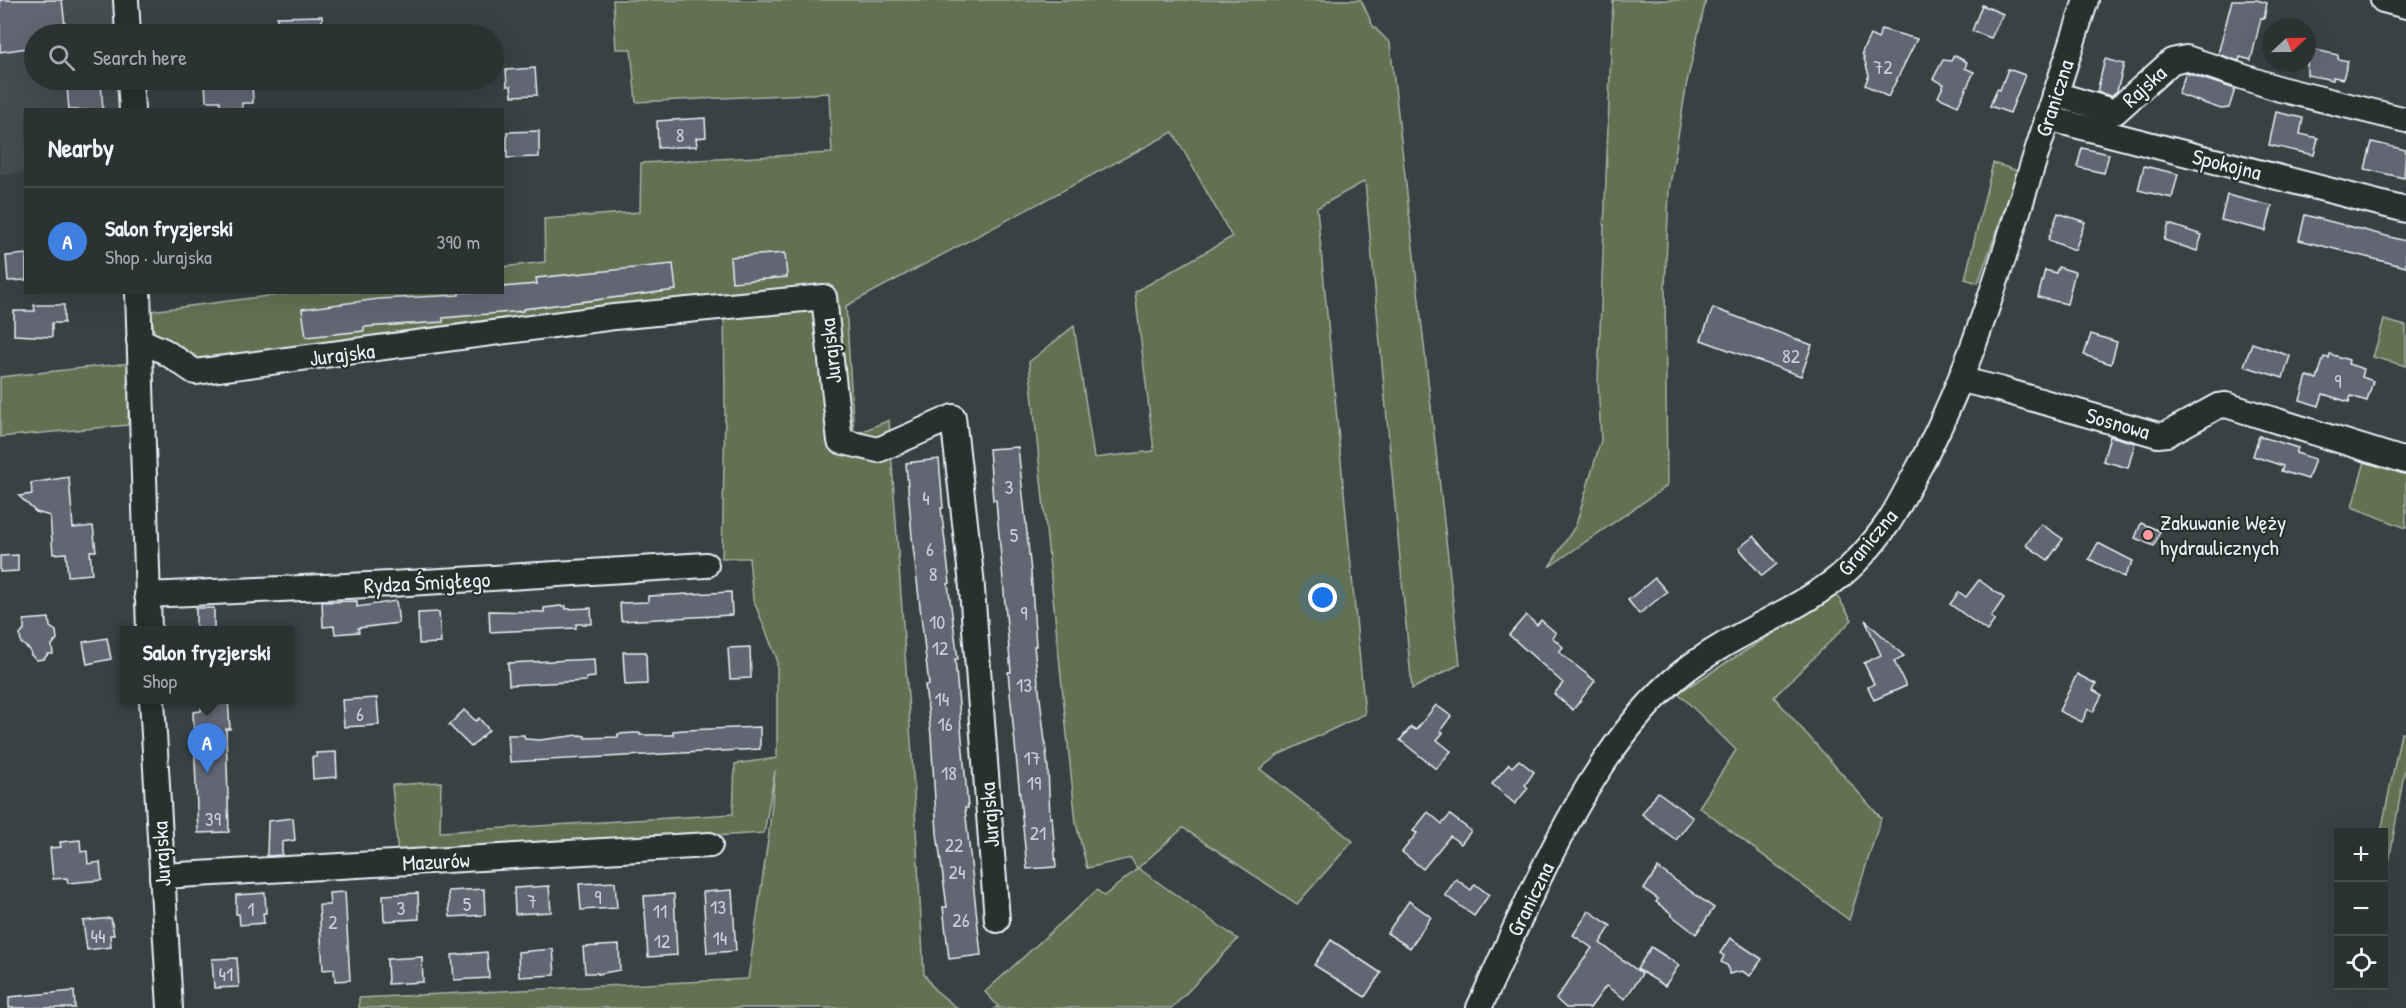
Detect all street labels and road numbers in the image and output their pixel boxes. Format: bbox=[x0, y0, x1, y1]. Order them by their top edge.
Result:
street label: Graniczna bbox=[2028, 55, 2081, 140]
street label: Rajska bbox=[2115, 58, 2173, 114]
street label: Spokojna bbox=[2189, 141, 2265, 187]
street label: Jurajska bbox=[812, 317, 848, 385]
street label: Jurajska bbox=[308, 335, 377, 373]
street label: Sosnowa bbox=[2083, 400, 2154, 446]
street label: Graniczna bbox=[1830, 502, 1904, 582]
street label: Rydza Śmigłego bbox=[363, 564, 491, 600]
street label: Jurajska bbox=[972, 781, 1006, 849]
street label: Jurajska bbox=[144, 820, 178, 887]
street label: Mazurów bbox=[402, 844, 470, 878]
street label: Graniczna bbox=[1499, 857, 1561, 941]

